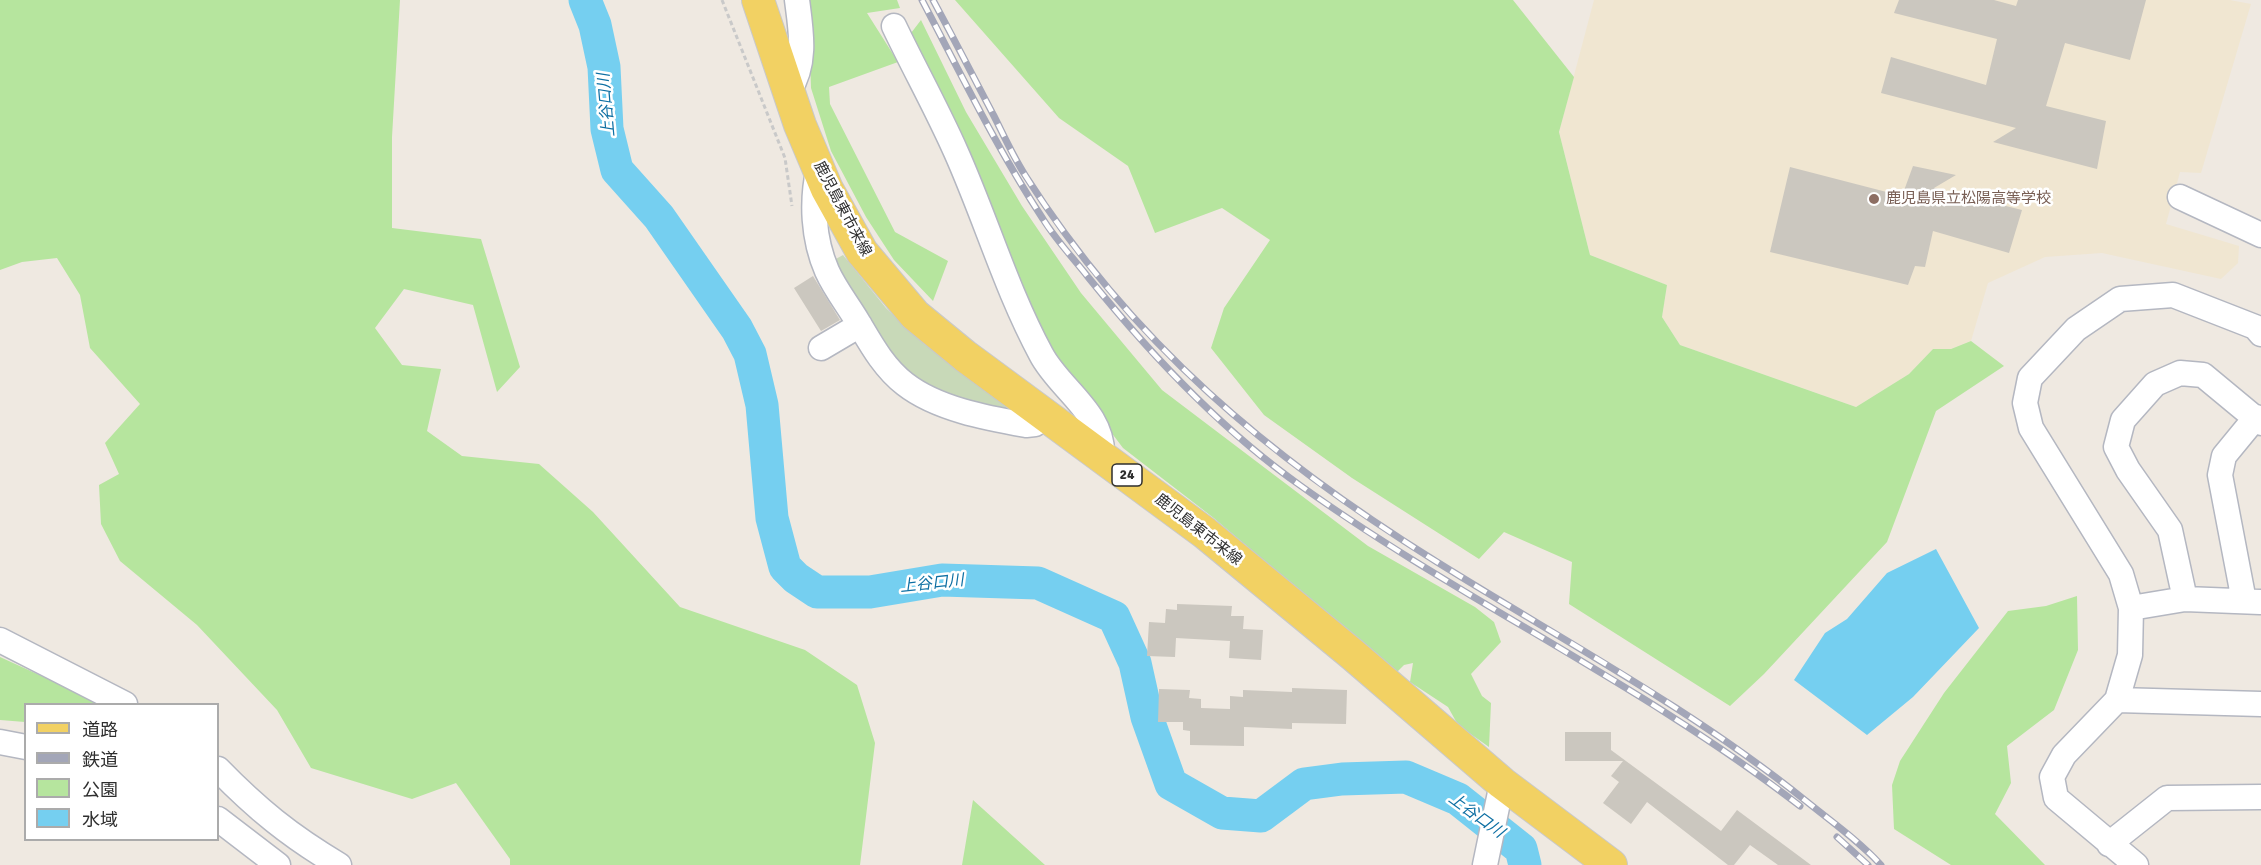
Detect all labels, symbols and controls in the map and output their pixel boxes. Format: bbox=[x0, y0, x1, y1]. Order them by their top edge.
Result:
water label: 上谷口川 bbox=[595, 72, 619, 138]
street label: 鹿児島東市来線 bbox=[809, 158, 875, 260]
place label: 鹿児島県立松陽高等学校 bbox=[1886, 190, 2051, 208]
marker: 鹿児島県立松陽高等学校 bbox=[1867, 192, 1881, 206]
road number: 24 bbox=[1112, 464, 1142, 486]
street label: 鹿児島東市来線 bbox=[1151, 491, 1245, 569]
water label: 上谷口川 bbox=[899, 571, 965, 597]
legend bbox=[24, 703, 219, 841]
text: 道路 bbox=[82, 719, 118, 741]
text: 鉄道 bbox=[82, 749, 118, 771]
text: 公園 bbox=[82, 779, 118, 801]
water label: 上谷口川 bbox=[1444, 789, 1508, 843]
text: 水域 bbox=[82, 809, 118, 831]

